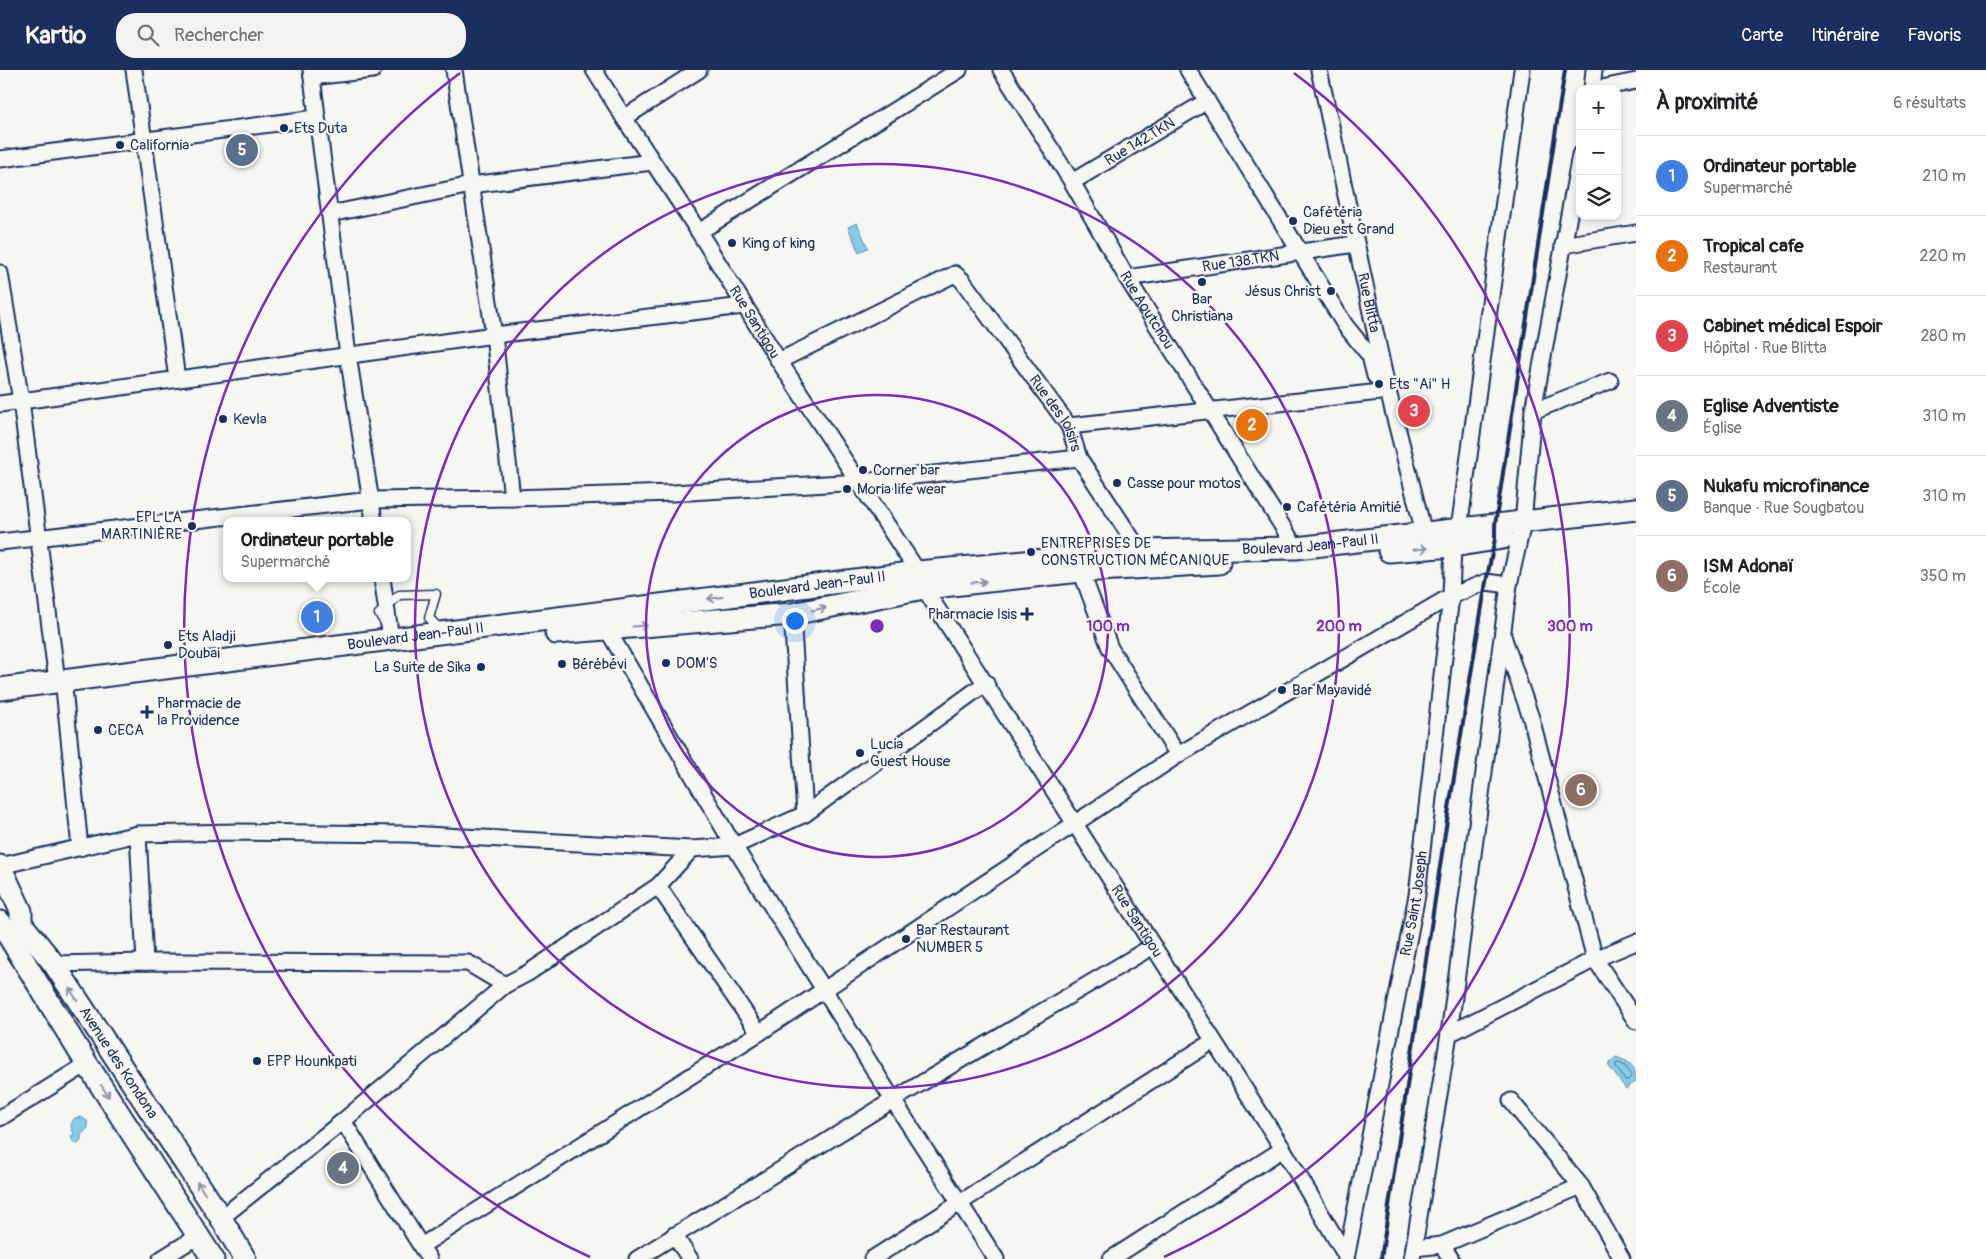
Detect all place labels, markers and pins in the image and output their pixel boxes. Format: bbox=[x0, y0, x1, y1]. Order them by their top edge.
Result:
place label: Ets Duta bbox=[294, 119, 348, 138]
marker: Ets Duta bbox=[278, 122, 290, 134]
pin: 5 bbox=[226, 131, 258, 169]
place label: California bbox=[130, 136, 189, 155]
marker: California bbox=[114, 139, 126, 151]
place label: Cafétéria Dieu est Grand bbox=[1303, 203, 1394, 239]
marker: Cafétéria Dieu est Grand bbox=[1287, 215, 1299, 227]
place label: King of king bbox=[742, 234, 815, 253]
marker: King of king bbox=[726, 237, 738, 249]
marker: Bar Christiana bbox=[1196, 276, 1208, 288]
place label: Jésus Christ bbox=[1245, 282, 1322, 301]
marker: Jésus Christ bbox=[1325, 285, 1337, 297]
place label: Bar Christiana bbox=[1171, 290, 1233, 326]
place label: Ets "Ai" H bbox=[1389, 375, 1450, 394]
marker: Ets "Ai" H bbox=[1373, 378, 1385, 390]
pin: 3 bbox=[1398, 392, 1430, 430]
pin: 2 bbox=[1236, 406, 1268, 444]
place label: Kevla bbox=[233, 410, 267, 429]
marker: Kevla bbox=[217, 413, 229, 425]
place label: Corner bar bbox=[873, 461, 941, 480]
marker: Corner bar bbox=[857, 464, 869, 476]
place label: Casse pour motos bbox=[1127, 474, 1241, 493]
marker: Casse pour motos bbox=[1111, 477, 1123, 489]
place label: Moria life wear bbox=[857, 480, 947, 499]
marker: Moria life wear bbox=[841, 483, 853, 495]
place label: Cafétéria Amitié bbox=[1297, 498, 1402, 517]
marker: Cafétéria Amitié bbox=[1281, 501, 1293, 513]
place label: EPL LA MARTINIÈRE bbox=[101, 508, 182, 544]
marker: EPL LA MARTINIÈRE bbox=[186, 520, 198, 532]
place label: ENTREPRISES DE CONSTRUCTION MÉCANIQUE bbox=[1041, 534, 1229, 570]
marker: ENTREPRISES DE CONSTRUCTION MÉCANIQUE bbox=[1025, 546, 1037, 558]
pin: 1 bbox=[301, 598, 333, 636]
place label: Pharmacie Isis bbox=[928, 605, 1017, 624]
marker: Pharmacie Isis bbox=[1021, 608, 1033, 620]
centre of rings bbox=[868, 617, 886, 635]
place label: Ets Aladji Doubai bbox=[178, 627, 236, 663]
marker: Ets Aladji Doubai bbox=[162, 639, 174, 651]
place label: DOM'S bbox=[676, 654, 717, 673]
place label: Bérébévi bbox=[572, 655, 627, 674]
marker: DOM'S bbox=[660, 657, 672, 669]
place label: La Suite de Sika bbox=[374, 658, 471, 677]
marker: Bérébévi bbox=[556, 658, 568, 670]
marker: La Suite de Sika bbox=[475, 661, 487, 673]
place label: Bar Mayavidé bbox=[1292, 681, 1372, 700]
marker: Bar Mayavidé bbox=[1276, 684, 1288, 696]
place label: Pharmacie de la Providence bbox=[157, 694, 241, 730]
marker: Pharmacie de la Providence bbox=[141, 706, 153, 718]
place label: CECA bbox=[108, 721, 144, 740]
marker: CECA bbox=[92, 724, 104, 736]
place label: Lucia Guest House bbox=[870, 735, 951, 771]
marker: Lucia Guest House bbox=[854, 747, 866, 759]
pin: 6 bbox=[1565, 771, 1597, 809]
place label: Bar Restaurant NUMBER 5 bbox=[916, 921, 1010, 957]
marker: Bar Restaurant NUMBER 5 bbox=[900, 933, 912, 945]
place label: EPP Hounkpati bbox=[267, 1052, 357, 1071]
marker: EPP Hounkpati bbox=[251, 1055, 263, 1067]
pin: 4 bbox=[327, 1149, 359, 1187]

